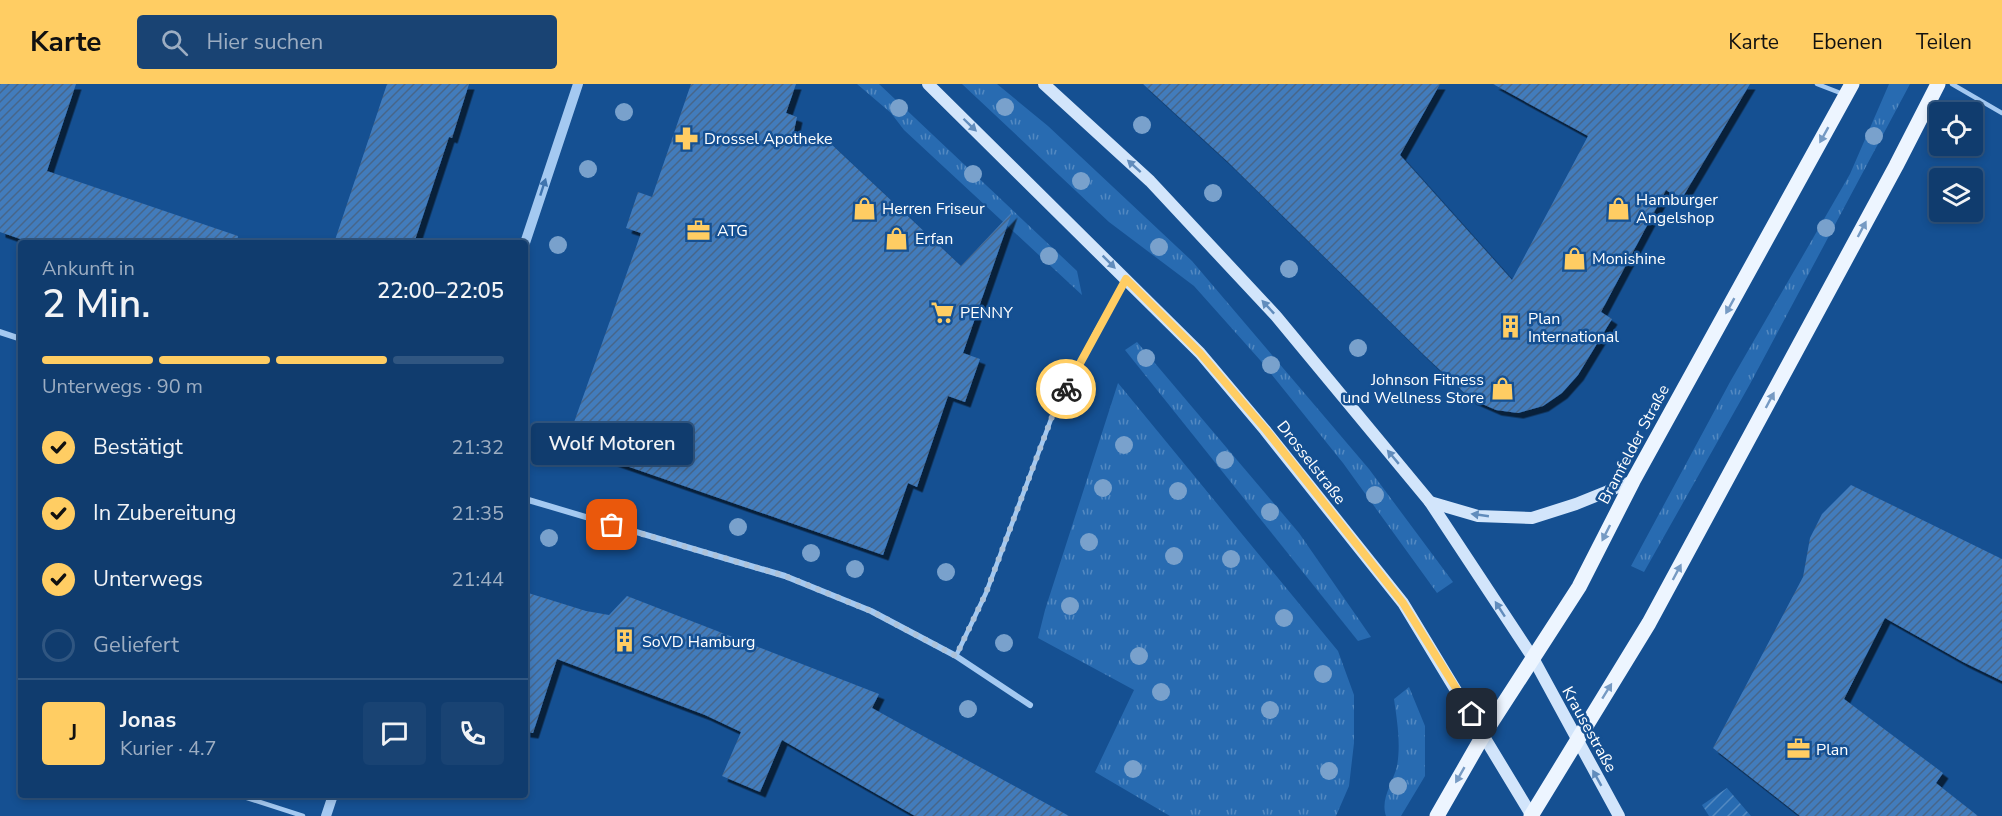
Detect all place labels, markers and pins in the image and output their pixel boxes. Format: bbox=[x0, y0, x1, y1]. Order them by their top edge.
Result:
pharmacy icon: Drossel Apotheke bbox=[673, 125, 699, 151]
place label: Drossel Apotheke bbox=[704, 128, 832, 150]
place label: Hamburger Angelshop bbox=[1636, 189, 1718, 229]
shop icon: Herren Friseur bbox=[851, 195, 877, 221]
shop icon: Hamburger Angelshop bbox=[1605, 195, 1631, 221]
place label: Herren Friseur bbox=[882, 198, 985, 220]
office icon: ATG bbox=[686, 217, 712, 243]
place label: ATG bbox=[717, 220, 748, 242]
shop icon: Erfan bbox=[884, 225, 910, 251]
place label: Erfan bbox=[915, 228, 953, 250]
shop icon: Monishine bbox=[1561, 245, 1587, 271]
place label: Monishine bbox=[1592, 248, 1665, 270]
supermarket icon: PENNY bbox=[929, 299, 955, 325]
place label: PENNY bbox=[960, 302, 1013, 324]
place label: Plan International bbox=[1528, 308, 1619, 348]
building icon: Plan International bbox=[1497, 314, 1523, 340]
place label: Johnson Fitness und Wellness Store bbox=[1342, 369, 1484, 409]
shop icon: Johnson Fitness und Wellness Store bbox=[1489, 375, 1515, 401]
callout: Wolf Motoren bbox=[531, 423, 693, 465]
pin bbox=[586, 499, 637, 550]
building icon: SoVD Hamburg bbox=[611, 628, 637, 654]
place label: SoVD Hamburg bbox=[642, 631, 755, 653]
pin bbox=[1446, 688, 1497, 739]
office icon: Plan bbox=[1785, 736, 1811, 762]
place label: Plan bbox=[1816, 739, 1848, 761]

